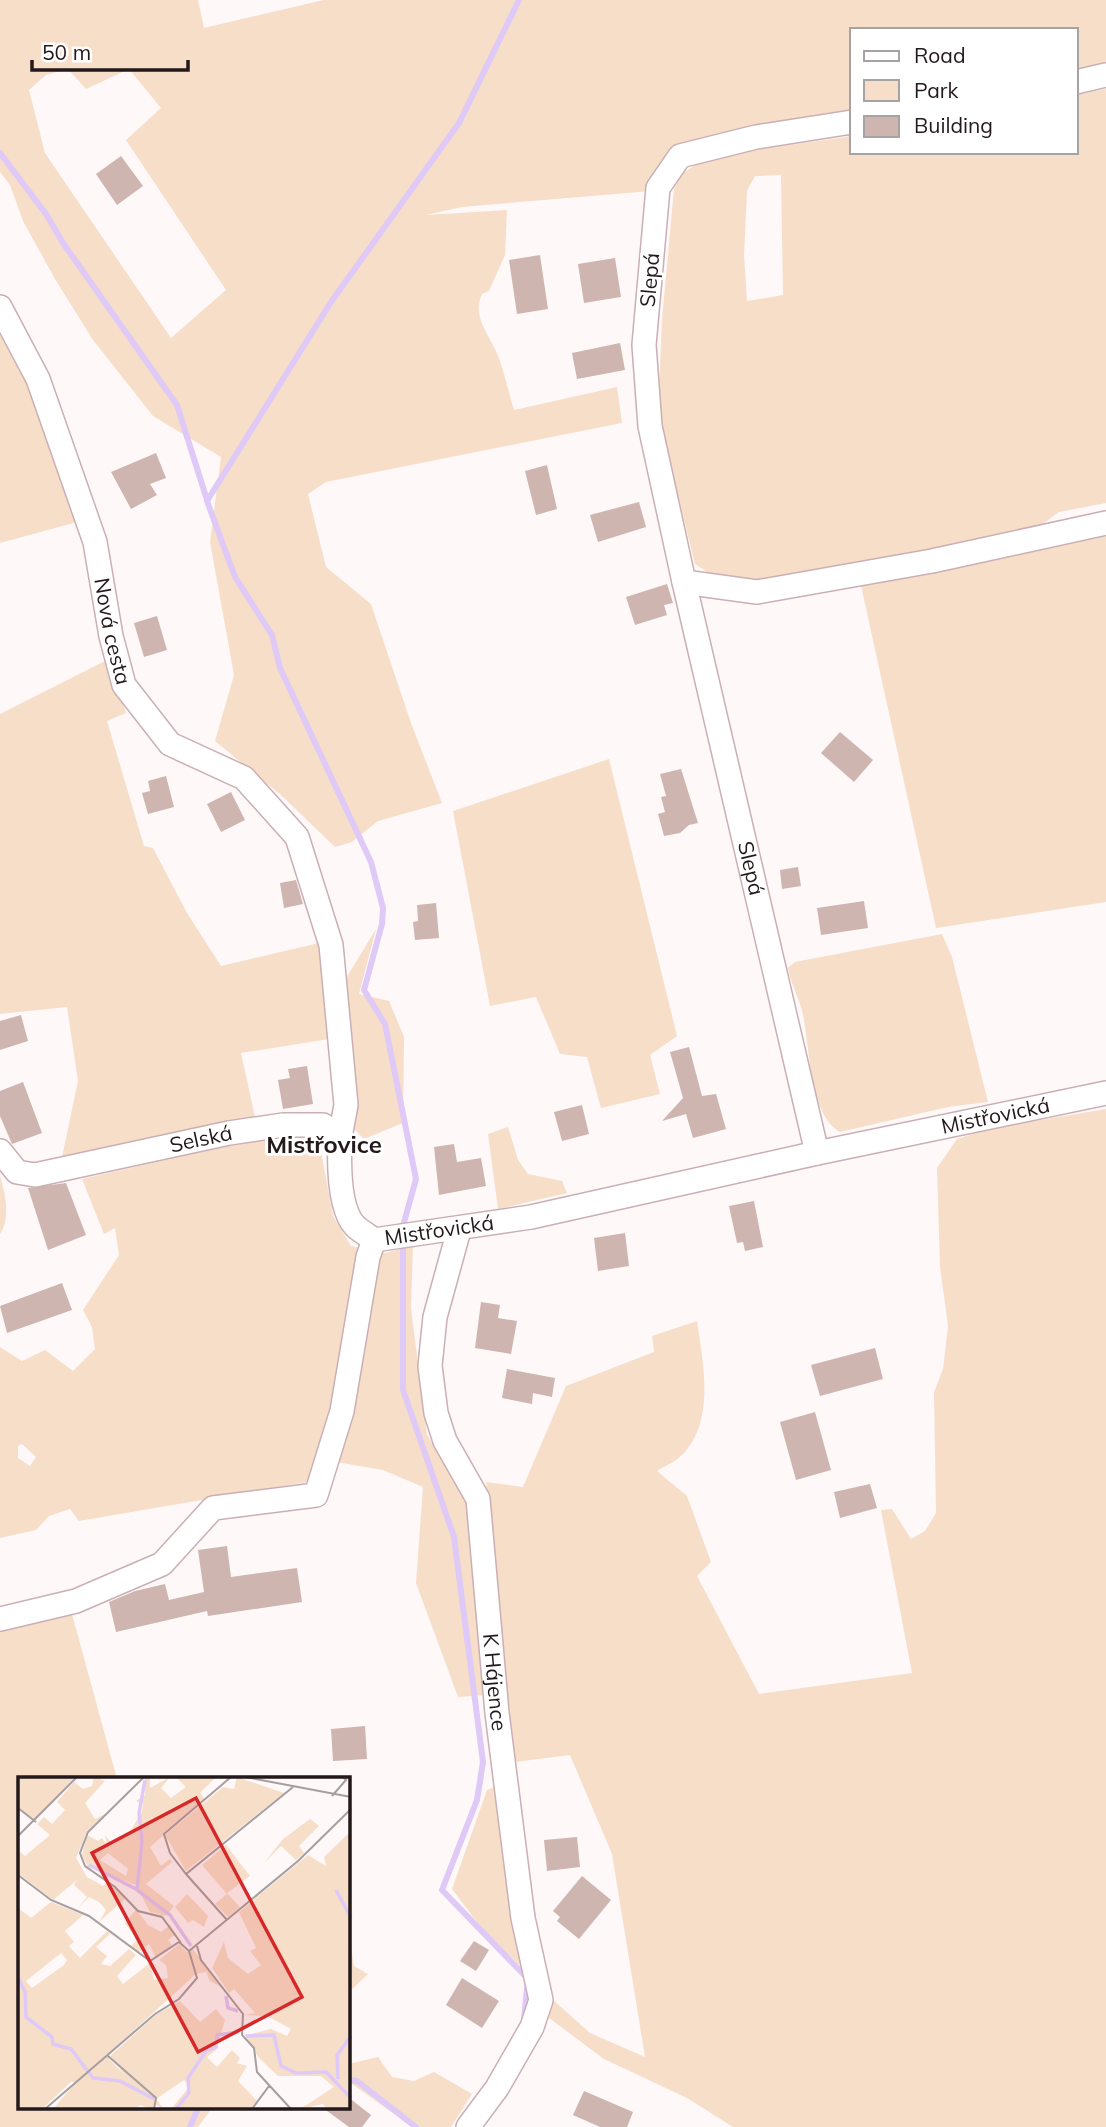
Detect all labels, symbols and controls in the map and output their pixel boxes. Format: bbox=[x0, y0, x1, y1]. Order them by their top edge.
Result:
scale bar bbox=[32, 28, 187, 72]
legend bbox=[850, 28, 1078, 154]
text: 50 m bbox=[42, 39, 91, 65]
text: Road bbox=[914, 42, 965, 68]
text: Park bbox=[914, 77, 958, 103]
text: Building bbox=[914, 112, 993, 138]
street label: Slepá bbox=[634, 252, 664, 308]
street label: Nová cesta bbox=[89, 576, 137, 687]
street label: Slepá bbox=[733, 838, 771, 898]
street label: Mistřovická bbox=[939, 1091, 1052, 1139]
street label: Selská bbox=[167, 1119, 234, 1158]
district label: Mistřovice bbox=[266, 1129, 382, 1159]
street label: Mistřovická bbox=[383, 1209, 495, 1250]
street label: K Hájence bbox=[478, 1632, 513, 1732]
inset map bbox=[18, 1777, 350, 2110]

